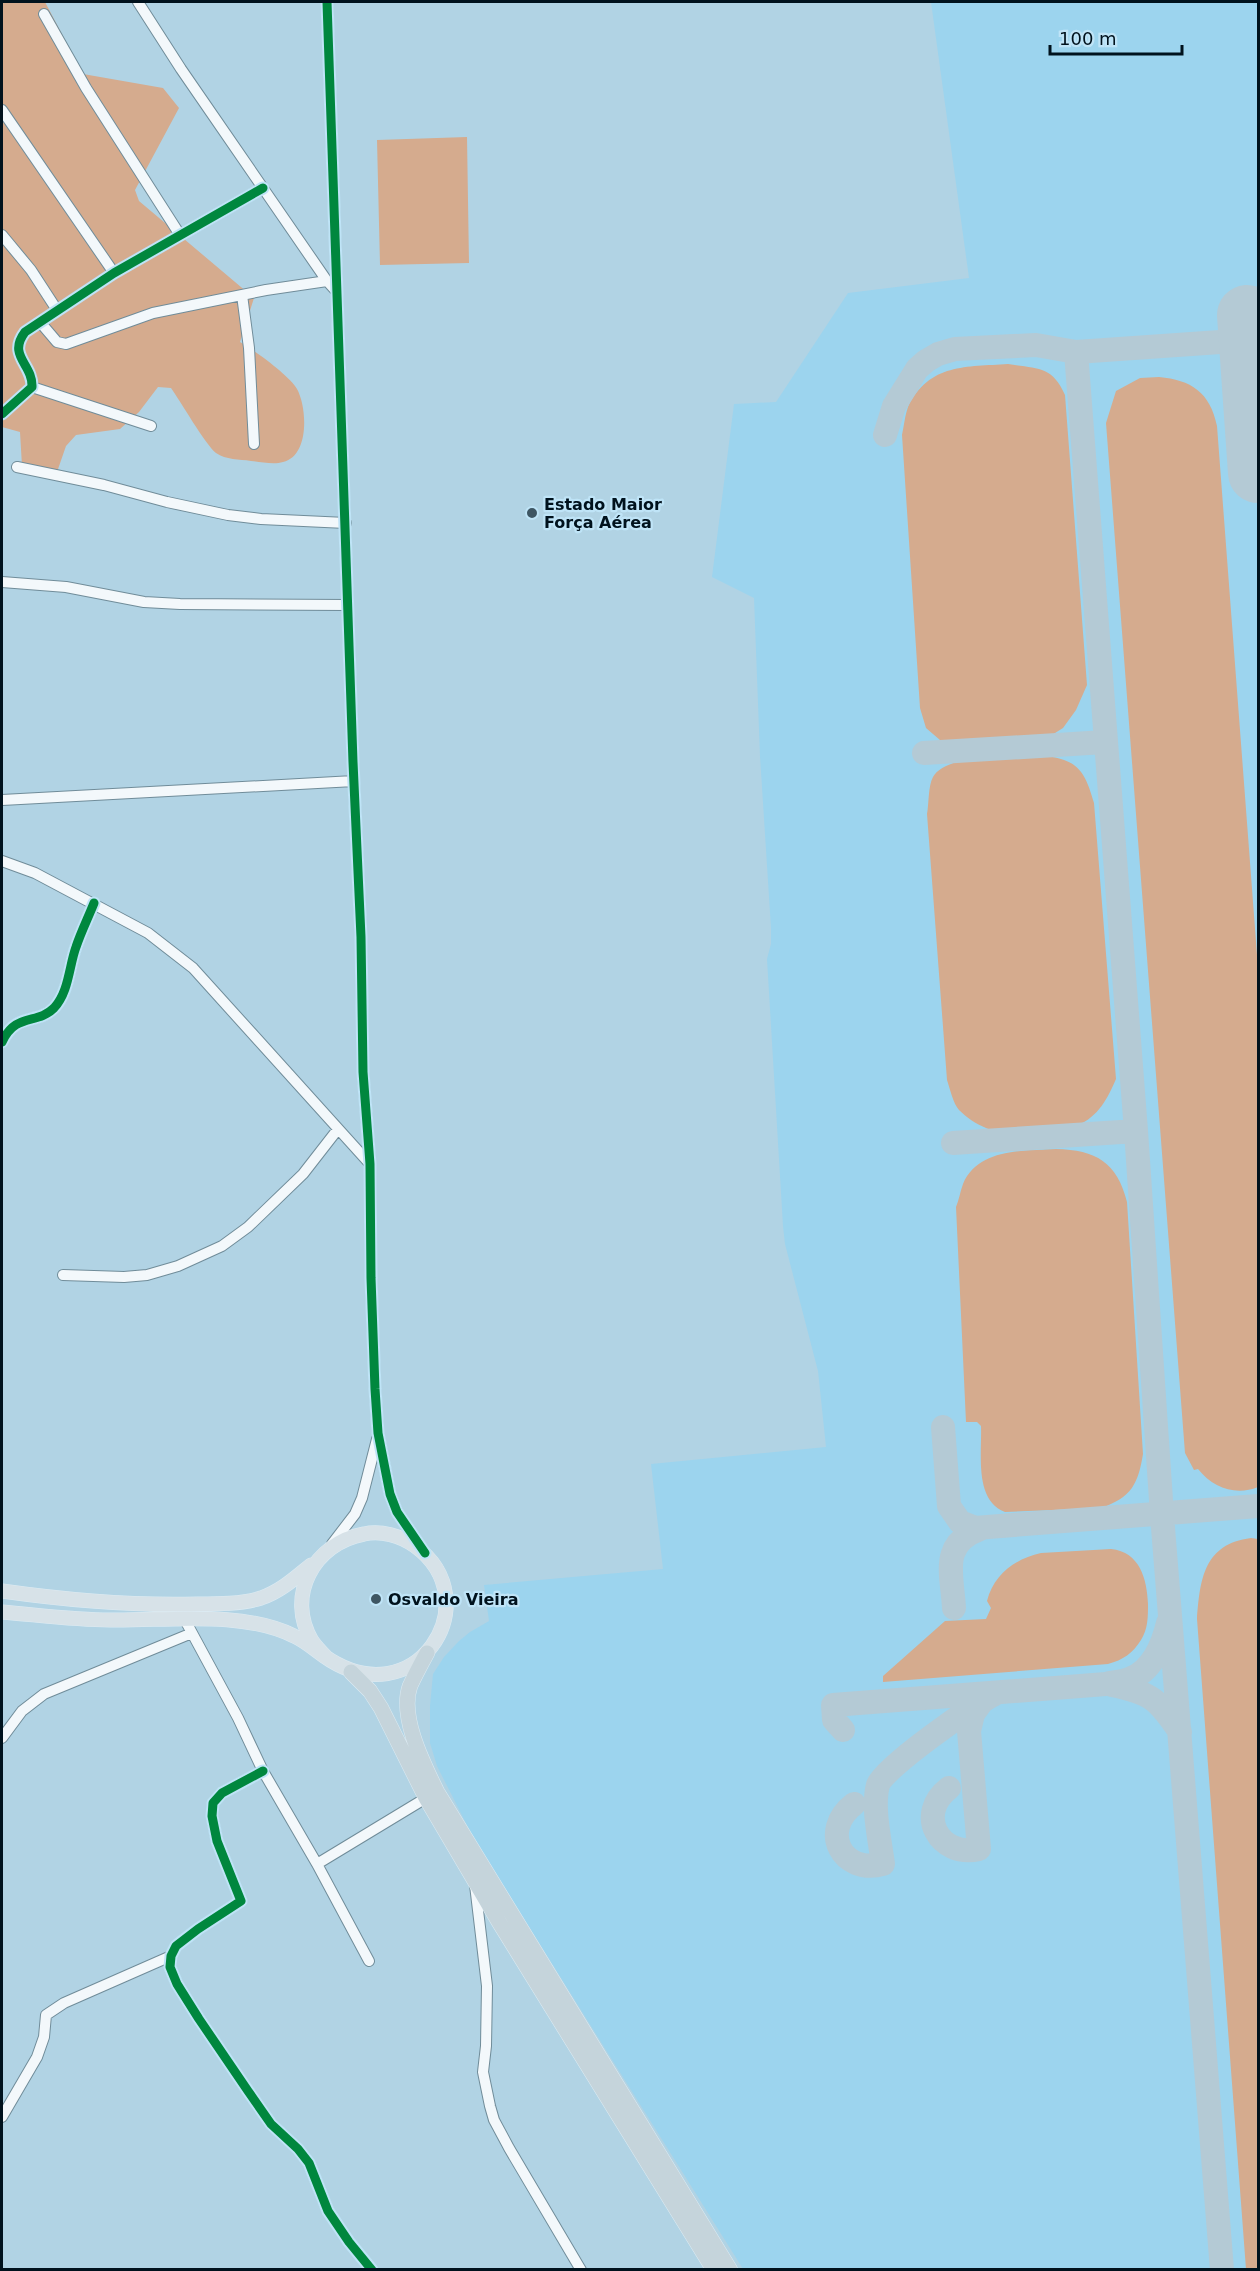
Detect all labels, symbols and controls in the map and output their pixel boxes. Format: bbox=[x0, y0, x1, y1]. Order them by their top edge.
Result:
scale bar bbox=[1050, 18, 1182, 56]
text: 100 m bbox=[1059, 28, 1117, 49]
place label: Estado Maior Força Aérea bbox=[544, 495, 662, 532]
marker: Estado Maior Força Aérea bbox=[525, 506, 539, 520]
place label: Osvaldo Vieira bbox=[388, 1590, 518, 1609]
marker: Osvaldo Vieira bbox=[369, 1592, 383, 1606]

